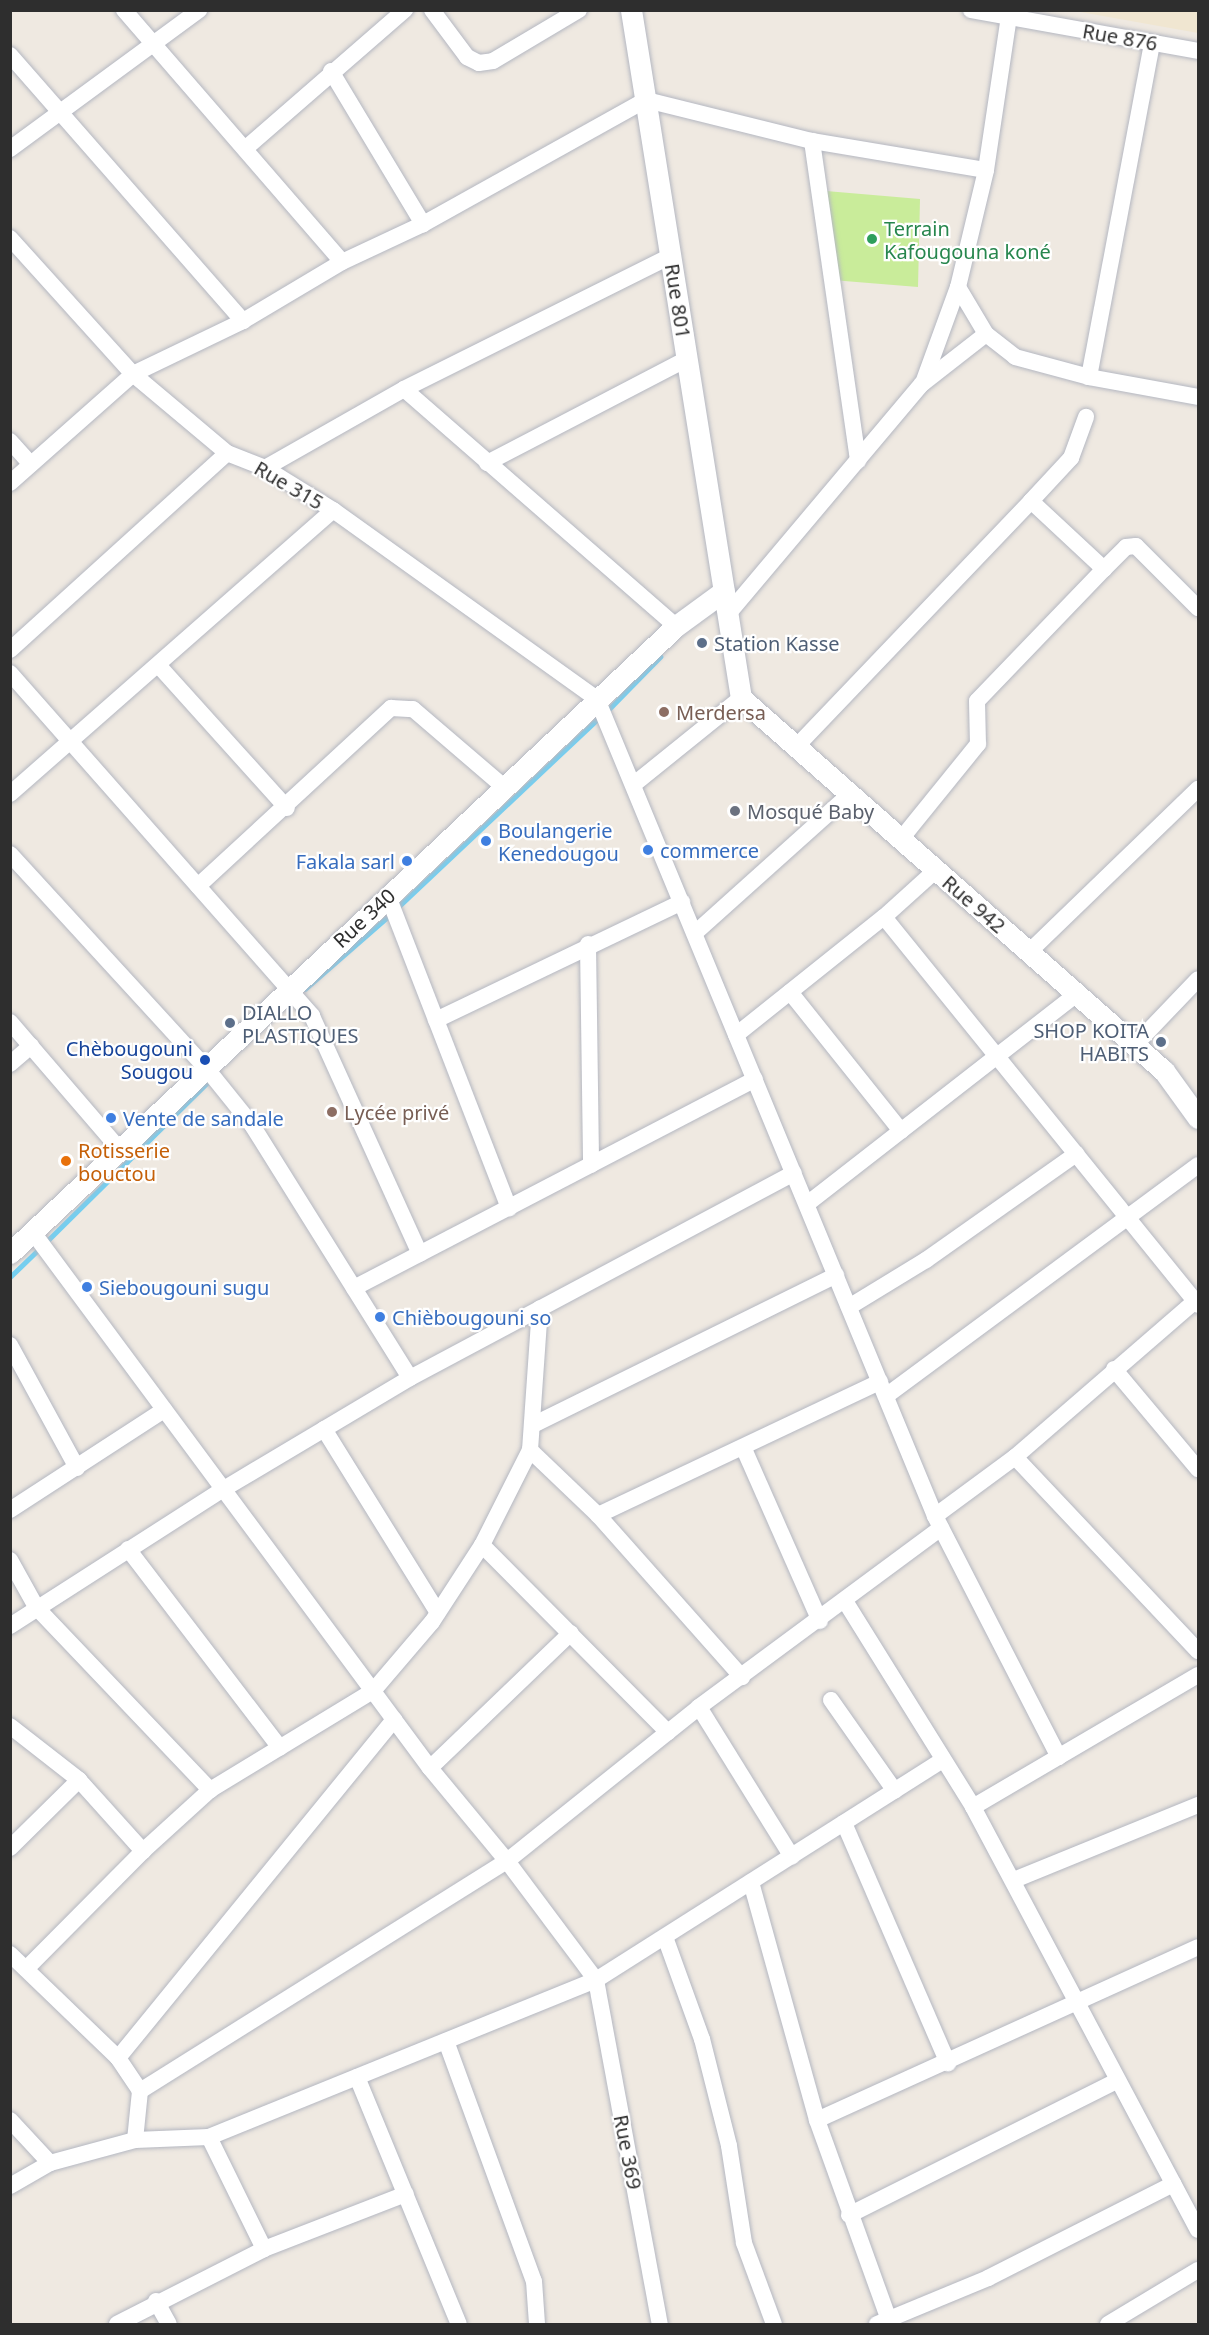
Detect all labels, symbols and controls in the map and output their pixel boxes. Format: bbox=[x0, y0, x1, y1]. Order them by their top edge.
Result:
street label: Rue 876 bbox=[1081, 19, 1159, 55]
place label: Terrain Kafougouna koné bbox=[884, 216, 1051, 263]
marker: Terrain Kafougouna koné bbox=[865, 232, 879, 246]
street label: Rue 801 bbox=[660, 262, 696, 340]
street label: Rue 315 bbox=[250, 456, 328, 514]
place label: Station Kasse bbox=[714, 631, 839, 655]
marker: Station Kasse bbox=[695, 636, 709, 650]
place label: Merdersa bbox=[676, 700, 766, 724]
marker: Merdersa bbox=[657, 705, 671, 719]
place label: Mosqué Baby bbox=[747, 799, 874, 823]
marker: Mosqué Baby bbox=[728, 804, 742, 818]
place label: Boulangerie Kenedougou bbox=[498, 818, 619, 865]
marker: Boulangerie Kenedougou bbox=[479, 834, 493, 848]
place label: commerce bbox=[660, 838, 759, 862]
marker: commerce bbox=[641, 843, 655, 857]
place label: Fakala sarl bbox=[296, 849, 395, 873]
marker: Fakala sarl bbox=[400, 854, 414, 868]
street label: Rue 942 bbox=[938, 870, 1010, 938]
street label: Rue 340 bbox=[328, 883, 400, 953]
place label: DIALLO PLASTIQUES bbox=[242, 1000, 359, 1047]
marker: DIALLO PLASTIQUES bbox=[223, 1016, 237, 1030]
place label: SHOP KOITA HABITS bbox=[1033, 1018, 1149, 1065]
marker: SHOP KOITA HABITS bbox=[1154, 1035, 1168, 1049]
place label: Chèbougouni Sougou bbox=[66, 1036, 193, 1083]
marker: Chèbougouni Sougou bbox=[198, 1053, 212, 1067]
place label: Lycée privé bbox=[344, 1100, 449, 1124]
marker: Lycée privé bbox=[325, 1105, 339, 1119]
place label: Vente de sandale bbox=[123, 1106, 284, 1130]
marker: Vente de sandale bbox=[104, 1111, 118, 1125]
place label: Rotisserie bouctou bbox=[78, 1138, 170, 1185]
marker: Rotisserie bouctou bbox=[59, 1154, 73, 1168]
place label: Siebougouni sugu bbox=[99, 1275, 269, 1299]
marker: Siebougouni sugu bbox=[80, 1280, 94, 1294]
place label: Chièbougouni so bbox=[392, 1305, 551, 1329]
marker: Chièbougouni so bbox=[373, 1310, 387, 1324]
street label: Rue 369 bbox=[609, 2113, 647, 2191]

